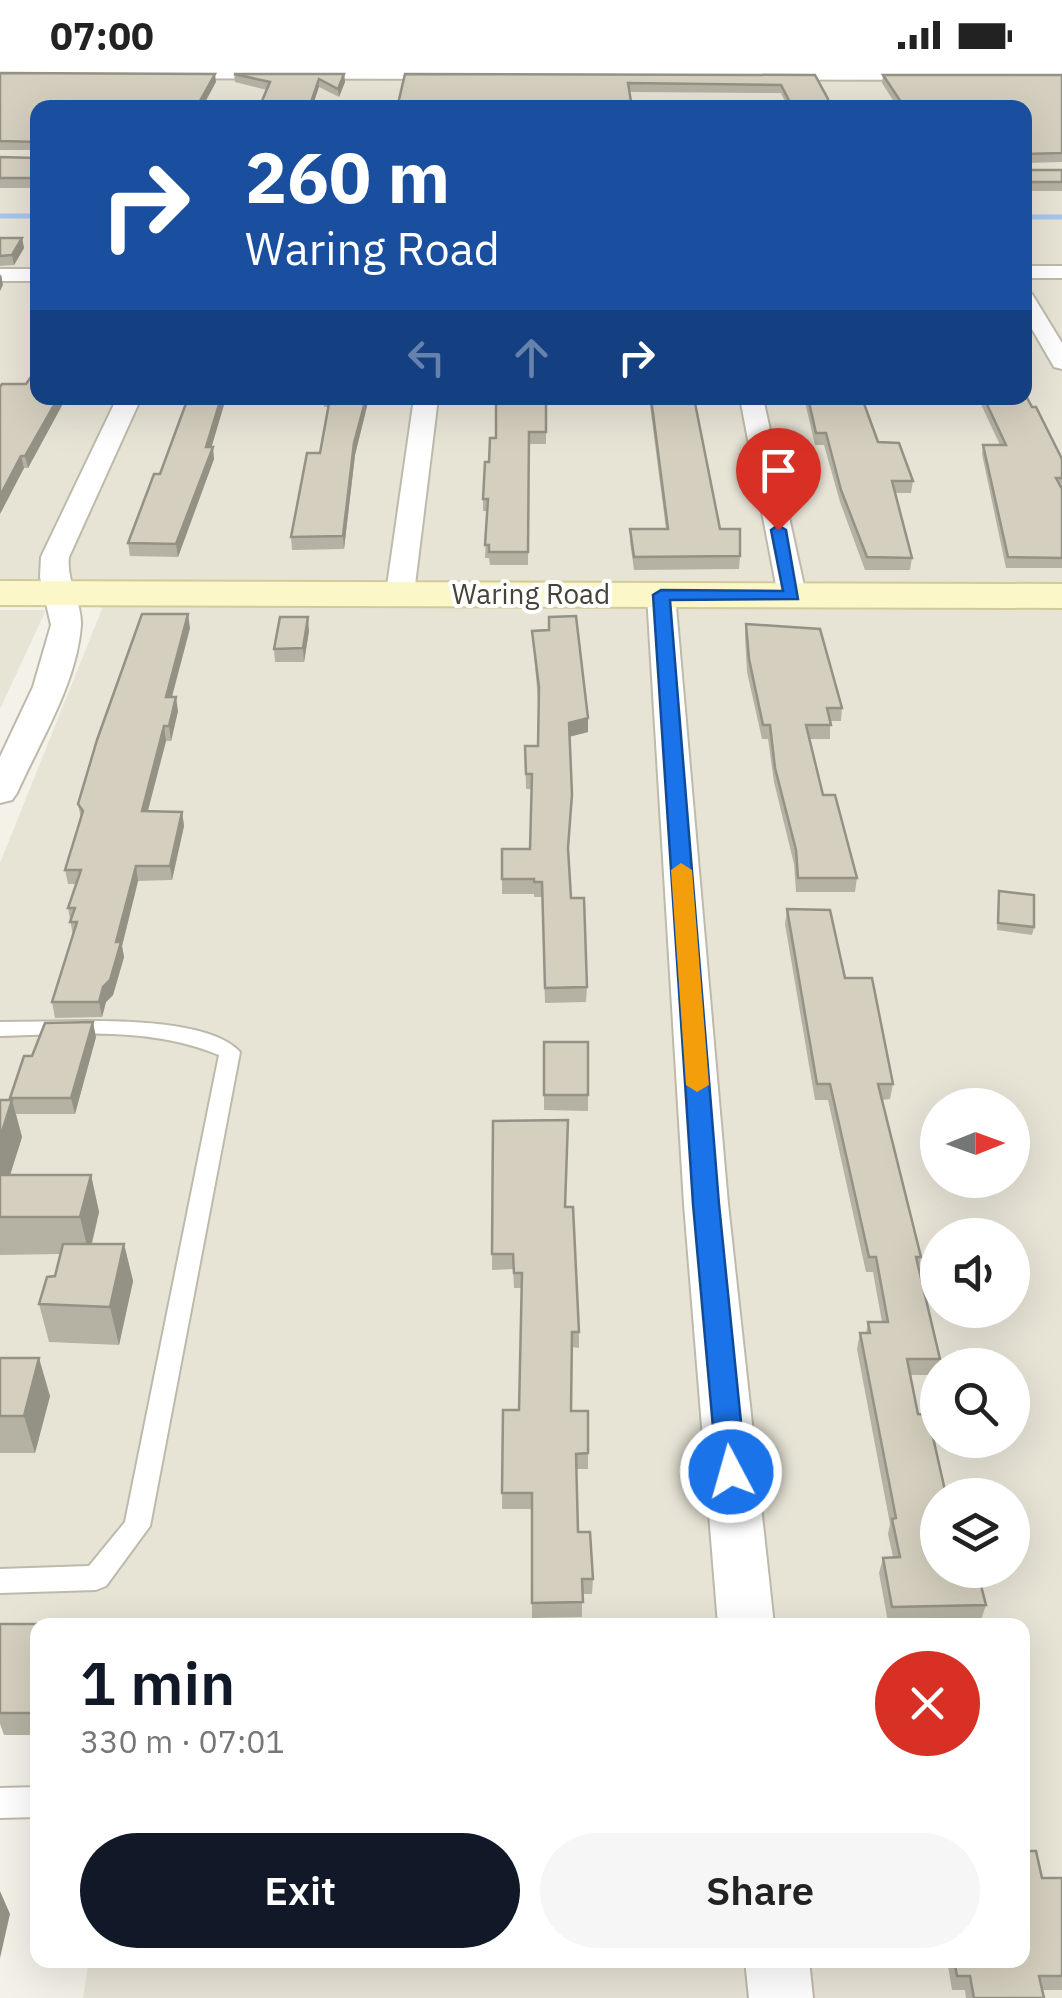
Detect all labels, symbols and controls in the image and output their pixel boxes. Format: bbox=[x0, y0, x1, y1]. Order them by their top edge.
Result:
text: 07:00 bbox=[50, 11, 154, 60]
text: 260 m bbox=[245, 131, 450, 222]
icon: right bbox=[80, 140, 210, 270]
text: Waring Road bbox=[245, 219, 500, 277]
icon: left bbox=[399, 330, 454, 385]
icon: ahead bbox=[504, 330, 559, 385]
icon: right bbox=[609, 330, 664, 385]
pin bbox=[736, 428, 821, 531]
icon: arrive bbox=[751, 443, 806, 498]
street label: Waring Road bbox=[452, 575, 610, 612]
north arrow bbox=[920, 1088, 1030, 1198]
map controls bbox=[920, 1088, 1030, 1588]
button: sound bbox=[920, 1218, 1030, 1328]
button: search bbox=[920, 1348, 1030, 1458]
position arrow bbox=[679, 1420, 783, 1524]
button: layers bbox=[920, 1478, 1030, 1588]
text: 1 min bbox=[80, 1643, 235, 1722]
button: close bbox=[875, 1651, 980, 1756]
text: 330 m · 07:01 bbox=[80, 1720, 285, 1762]
button: Exit bbox=[80, 1833, 520, 1948]
button: Share bbox=[540, 1833, 980, 1948]

